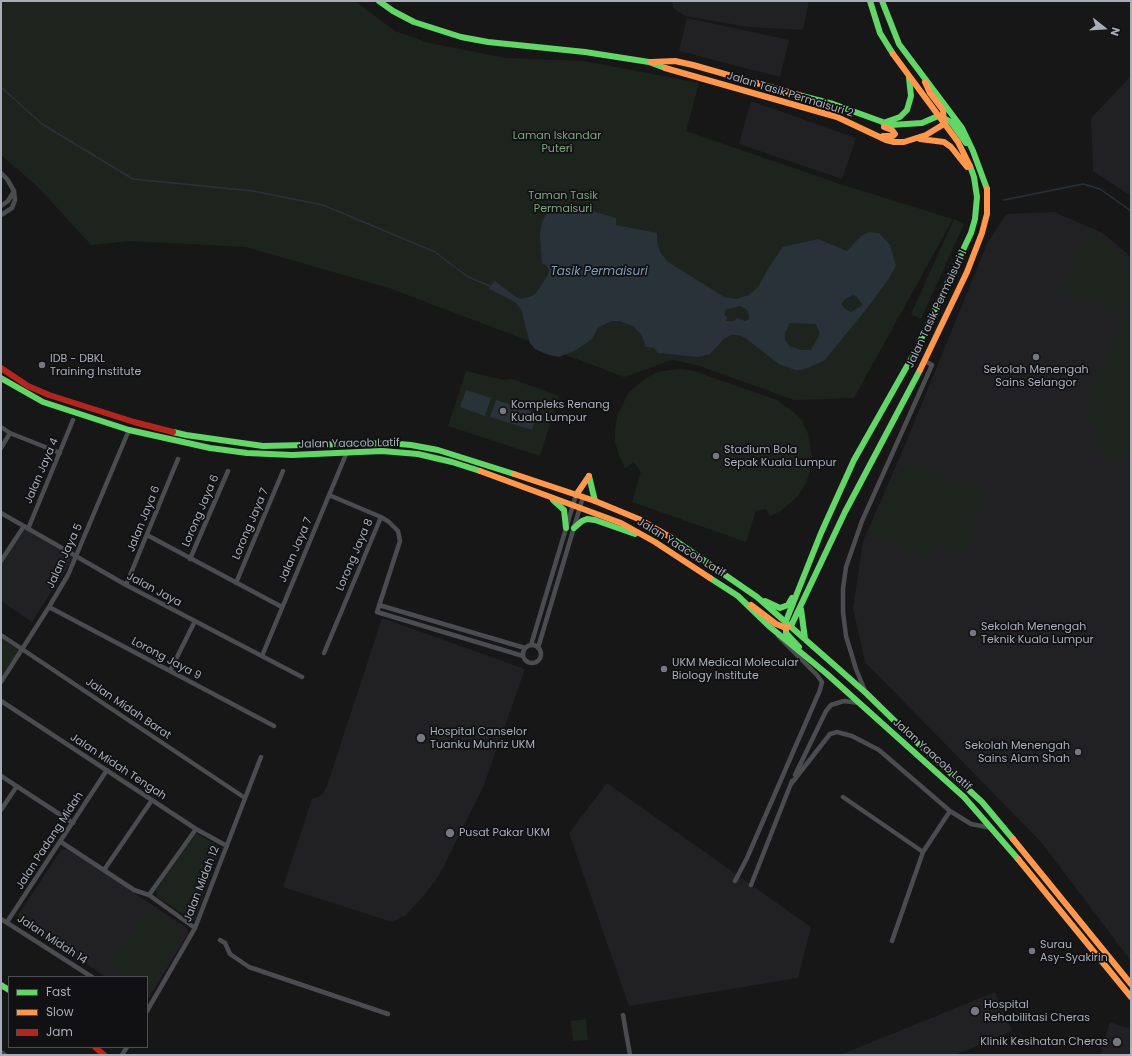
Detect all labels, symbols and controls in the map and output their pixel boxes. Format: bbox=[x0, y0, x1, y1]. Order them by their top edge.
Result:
north arrow bbox=[1084, 8, 1124, 48]
text: N bbox=[1107, 25, 1124, 38]
street label: Jalan Tasik Permaisuri 2 bbox=[725, 69, 855, 121]
park label: Laman Iskandar Puteri bbox=[513, 129, 601, 155]
park label: Taman Tasik Permaisuri bbox=[528, 189, 598, 215]
street label: Jalan Tasik Permaisuri 1 bbox=[904, 248, 970, 370]
water label: Tasik Permaisuri bbox=[550, 265, 648, 279]
place label: IDB - DBKL Training Institute bbox=[50, 352, 141, 378]
marker: Sekolah Menengah Sains Selangor bbox=[1031, 352, 1041, 362]
marker: IDB - DBKL Training Institute bbox=[37, 360, 47, 370]
place label: Sekolah Menengah Sains Selangor bbox=[983, 363, 1089, 389]
place label: Kompleks Renang Kuala Lumpur bbox=[511, 398, 610, 424]
marker: Kompleks Renang Kuala Lumpur bbox=[498, 406, 508, 416]
street label: Jalan Jaya 4 bbox=[22, 436, 62, 506]
street label: Jalan Yaacob Latif bbox=[298, 437, 400, 451]
place label: Stadium Bola Sepak Kuala Lumpur bbox=[724, 443, 837, 469]
marker: Stadium Bola Sepak Kuala Lumpur bbox=[711, 451, 721, 461]
street label: Lorong Jaya 6 bbox=[180, 473, 222, 549]
street label: Jalan Jaya 6 bbox=[125, 484, 163, 554]
street label: Lorong Jaya 7 bbox=[230, 486, 272, 562]
street label: Jalan Jaya 7 bbox=[276, 516, 316, 584]
street label: Jalan Yaacob Latif bbox=[635, 516, 727, 580]
street label: Lorong Jaya 8 bbox=[334, 517, 376, 593]
street label: Jalan Jaya 5 bbox=[44, 521, 86, 591]
street label: Jalan Jaya bbox=[124, 570, 184, 610]
place label: Sekolah Menengah Teknik Kuala Lumpur bbox=[981, 620, 1094, 646]
marker: Sekolah Menengah Teknik Kuala Lumpur bbox=[968, 628, 978, 638]
street label: Lorong Jaya 9 bbox=[129, 635, 203, 683]
place label: UKM Medical Molecular Biology Institute bbox=[672, 656, 799, 682]
marker: UKM Medical Molecular Biology Institute bbox=[659, 664, 669, 674]
street label: Jalan Midah Barat bbox=[83, 676, 173, 742]
street label: Jalan Yaacob Latif bbox=[890, 716, 974, 794]
place label: Hospital Canselor Tuanku Muhriz UKM bbox=[430, 725, 535, 751]
street label: Jalan Midah Tengah bbox=[67, 731, 169, 803]
marker: Hospital Canselor Tuanku Muhriz UKM bbox=[415, 732, 427, 744]
place label: Sekolah Menengah Sains Alam Shah bbox=[965, 739, 1070, 765]
marker: Sekolah Menengah Sains Alam Shah bbox=[1073, 747, 1083, 757]
street label: Jalan Padang Midah bbox=[14, 790, 86, 892]
place label: Pusat Pakar UKM bbox=[459, 826, 550, 840]
marker: Pusat Pakar UKM bbox=[444, 827, 456, 839]
street label: Jalan Midah 12 bbox=[181, 844, 223, 924]
street label: Jalan Midah 14 bbox=[15, 912, 89, 968]
place label: Surau Asy-Syakirin bbox=[1040, 938, 1108, 964]
marker: Surau Asy-Syakirin bbox=[1027, 946, 1037, 956]
legend bbox=[8, 976, 148, 1048]
text: Fast bbox=[46, 983, 71, 1000]
place label: Hospital Rehabilitasi Cheras bbox=[984, 998, 1090, 1024]
text: Slow bbox=[46, 1003, 74, 1020]
marker: Hospital Rehabilitasi Cheras bbox=[969, 1005, 981, 1017]
text: Jam bbox=[46, 1023, 73, 1040]
place label: Klinik Kesihatan Cheras bbox=[980, 1035, 1108, 1049]
marker: Klinik Kesihatan Cheras bbox=[1111, 1036, 1123, 1048]

